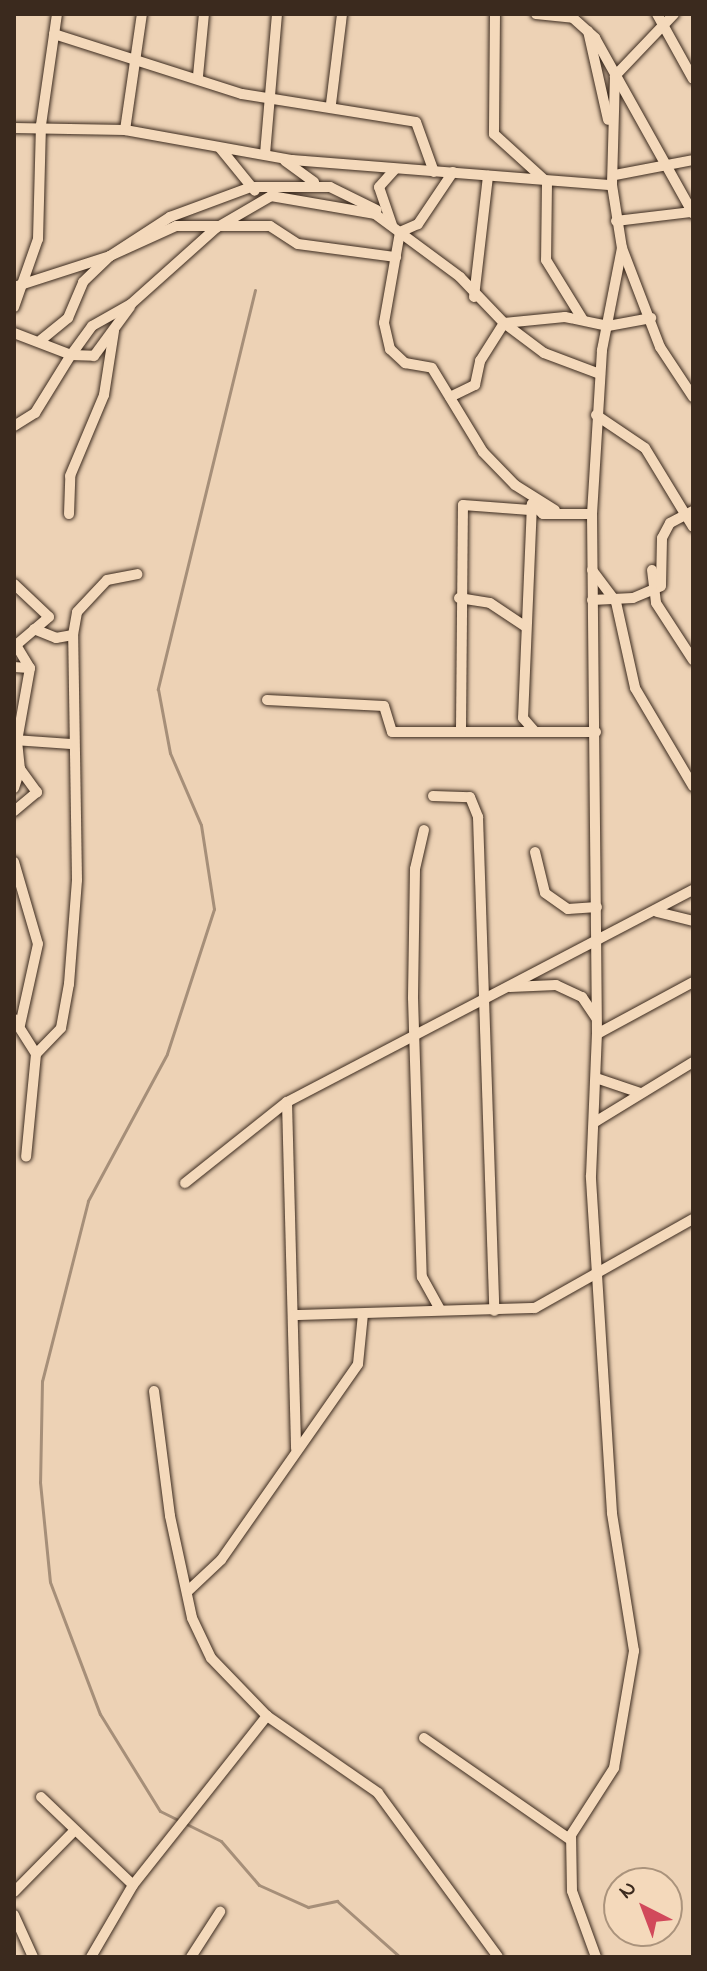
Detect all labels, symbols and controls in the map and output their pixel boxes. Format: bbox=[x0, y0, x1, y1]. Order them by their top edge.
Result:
north arrow bbox=[603, 1867, 683, 1947]
text: N bbox=[612, 1874, 645, 1908]

